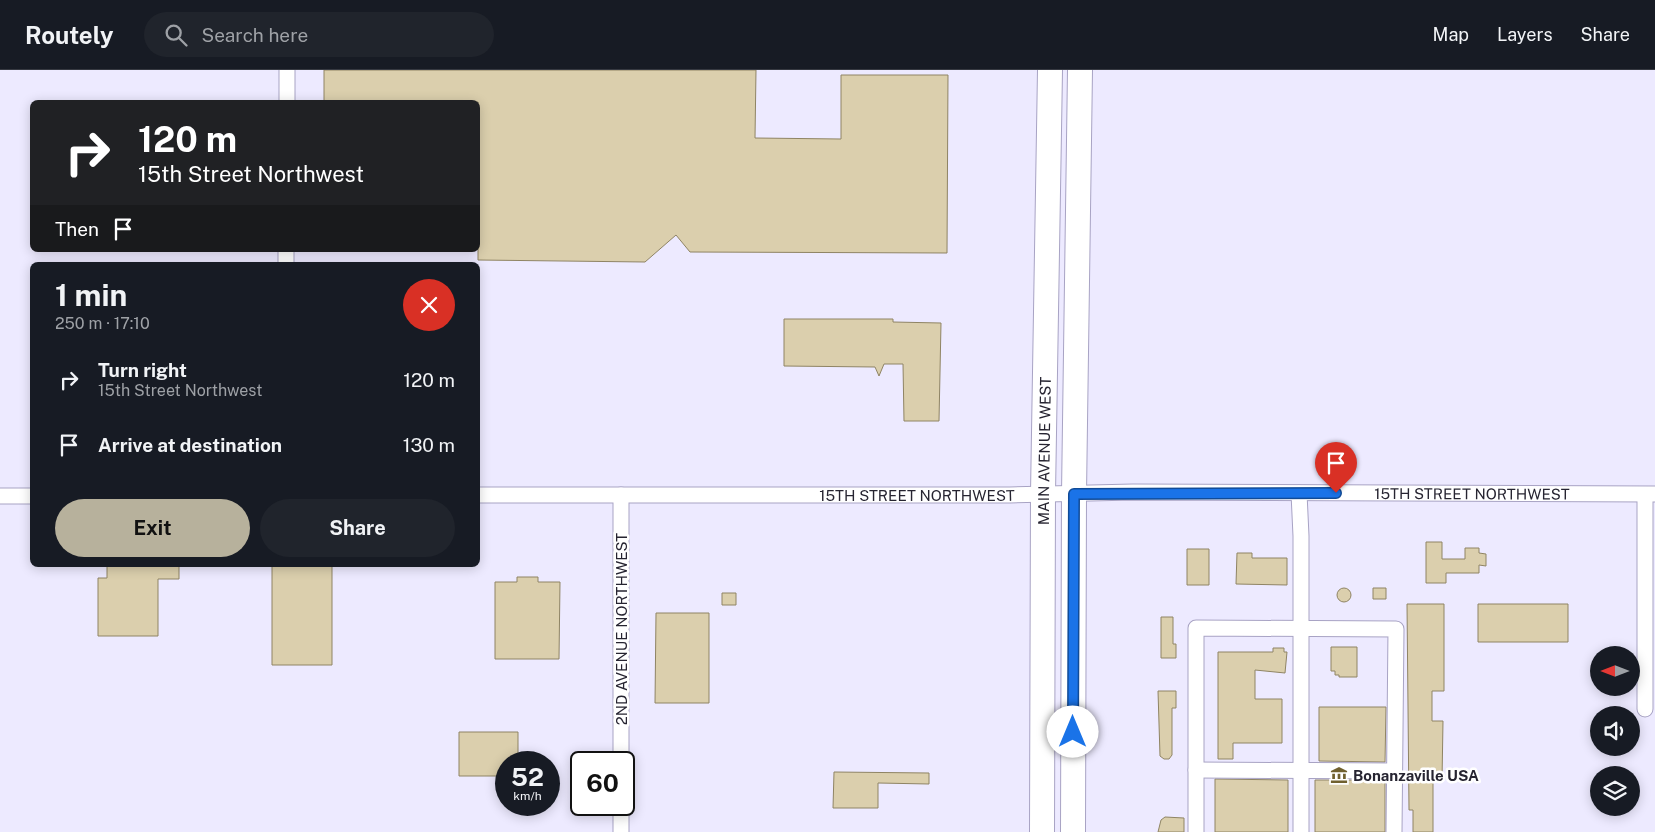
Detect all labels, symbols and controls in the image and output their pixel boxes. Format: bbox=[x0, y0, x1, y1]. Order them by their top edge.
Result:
search box bbox=[144, 12, 494, 57]
text: Routely bbox=[25, 21, 114, 49]
icon: search bbox=[162, 21, 190, 49]
text: Search here bbox=[202, 24, 308, 46]
text: Map bbox=[1433, 24, 1469, 45]
text: Layers bbox=[1497, 24, 1553, 45]
text: Share bbox=[1581, 24, 1630, 45]
text: 120 m bbox=[138, 119, 237, 160]
icon: right bbox=[55, 120, 120, 185]
text: 15th Street Northwest bbox=[138, 161, 364, 187]
icon: arrive bbox=[109, 215, 137, 243]
text: Then bbox=[55, 218, 99, 240]
text: 1 min bbox=[55, 277, 127, 313]
button: close bbox=[403, 279, 455, 331]
text: 250 m · 17:10 bbox=[55, 314, 150, 333]
text: Turn right bbox=[98, 359, 187, 381]
icon: right bbox=[55, 366, 83, 394]
text: 120 m bbox=[403, 369, 455, 391]
street label: MAIN AVENUE WEST bbox=[1034, 377, 1053, 525]
text: 15th Street Northwest bbox=[98, 381, 262, 400]
icon: arrive bbox=[55, 431, 83, 459]
text: Arrive at destination bbox=[98, 434, 282, 456]
text: 130 m bbox=[403, 434, 455, 456]
pin bbox=[1315, 442, 1357, 493]
icon: arrive bbox=[1322, 449, 1350, 477]
street label: 15TH STREET NORTHWEST bbox=[1374, 484, 1570, 502]
street label: 15TH STREET NORTHWEST bbox=[819, 486, 1015, 504]
button: Exit bbox=[55, 499, 250, 557]
button: Share bbox=[260, 499, 455, 557]
street label: 2ND AVENUE NORTHWEST bbox=[613, 533, 630, 725]
north arrow bbox=[1590, 646, 1640, 696]
map controls bbox=[1590, 646, 1640, 816]
position arrow bbox=[1046, 705, 1098, 757]
button: sound bbox=[1590, 706, 1640, 756]
speed limit sign: 60 bbox=[570, 751, 635, 816]
text: 52 bbox=[511, 762, 544, 792]
museum icon: Bonanzaville USA bbox=[1329, 765, 1349, 785]
button: layers bbox=[1590, 766, 1640, 816]
place label: Bonanzaville USA bbox=[1353, 767, 1479, 784]
text: km/h bbox=[513, 789, 542, 803]

